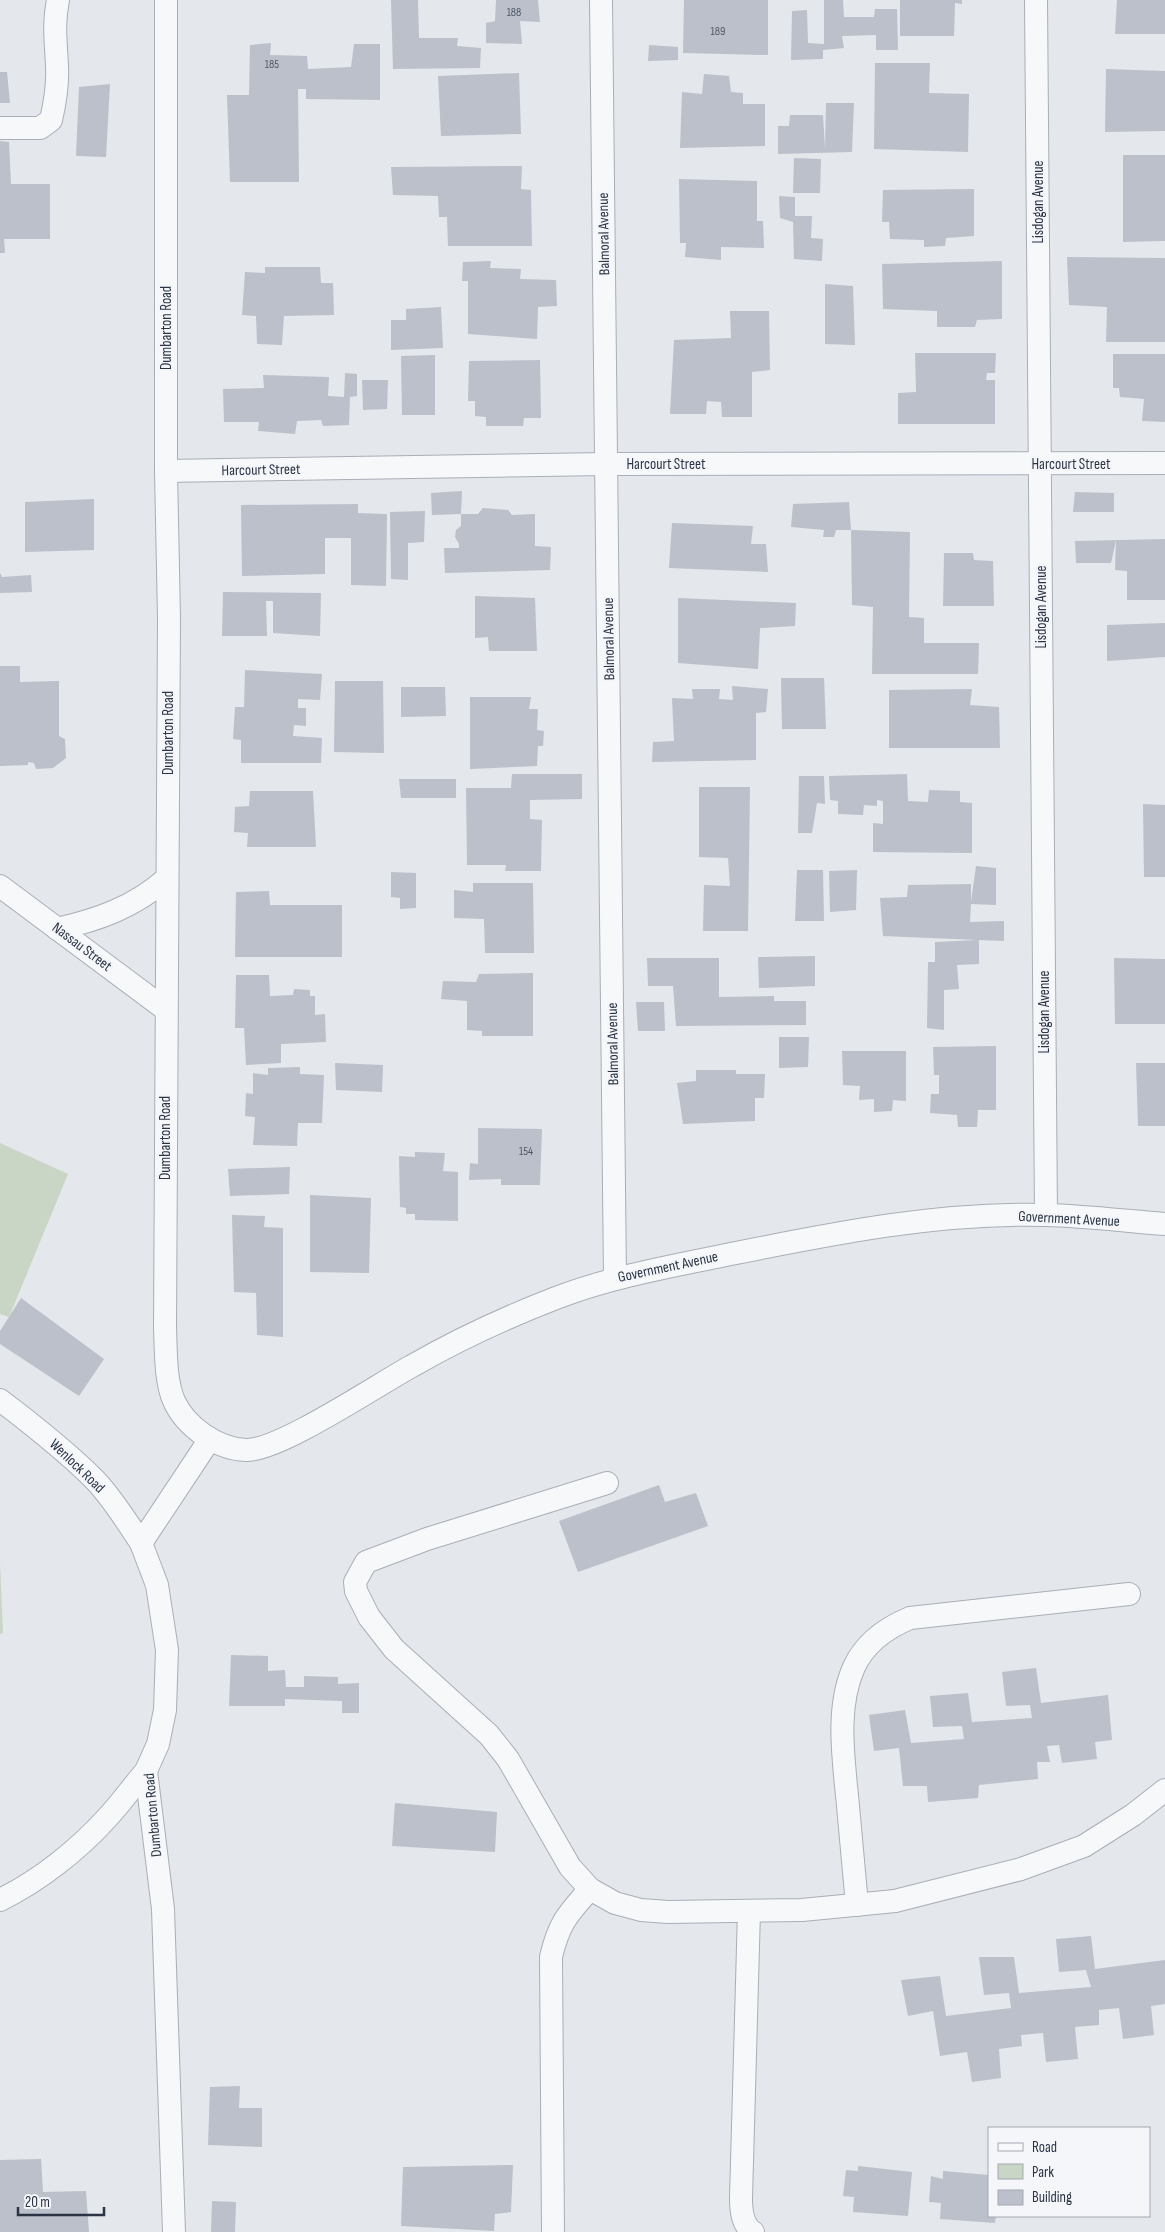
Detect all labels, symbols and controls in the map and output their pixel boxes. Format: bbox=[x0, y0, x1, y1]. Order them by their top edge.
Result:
house number: 188 bbox=[507, 5, 521, 20]
house number: 189 bbox=[711, 24, 725, 39]
house number: 185 bbox=[265, 57, 279, 72]
street label: Lisdogan Avenue bbox=[1029, 160, 1048, 244]
street label: Balmoral Avenue bbox=[594, 192, 614, 276]
street label: Dumbarton Road bbox=[157, 286, 176, 370]
street label: Harcourt Street bbox=[627, 455, 706, 474]
street label: Harcourt Street bbox=[1032, 455, 1111, 474]
street label: Harcourt Street bbox=[221, 460, 301, 480]
street label: Lisdogan Avenue bbox=[1032, 565, 1051, 649]
street label: Balmoral Avenue bbox=[599, 597, 619, 681]
street label: Dumbarton Road bbox=[159, 691, 178, 775]
street label: Nassau Street bbox=[48, 918, 116, 976]
street label: Lisdogan Avenue bbox=[1035, 970, 1054, 1054]
street label: Balmoral Avenue bbox=[603, 1002, 623, 1086]
street label: Dumbarton Road bbox=[156, 1096, 175, 1180]
house number: 154 bbox=[519, 1144, 533, 1159]
street label: Government Avenue bbox=[1018, 1207, 1120, 1231]
street label: Government Avenue bbox=[616, 1247, 720, 1287]
street label: Wenlock Road bbox=[45, 1435, 109, 1497]
street label: Dumbarton Road bbox=[140, 1772, 166, 1858]
legend bbox=[988, 2127, 1150, 2217]
text: Road bbox=[1032, 2138, 1057, 2157]
text: Park bbox=[1032, 2163, 1054, 2182]
scale bar bbox=[18, 2184, 104, 2216]
text: Building bbox=[1032, 2188, 1072, 2207]
text: 20 m bbox=[25, 2193, 50, 2212]

